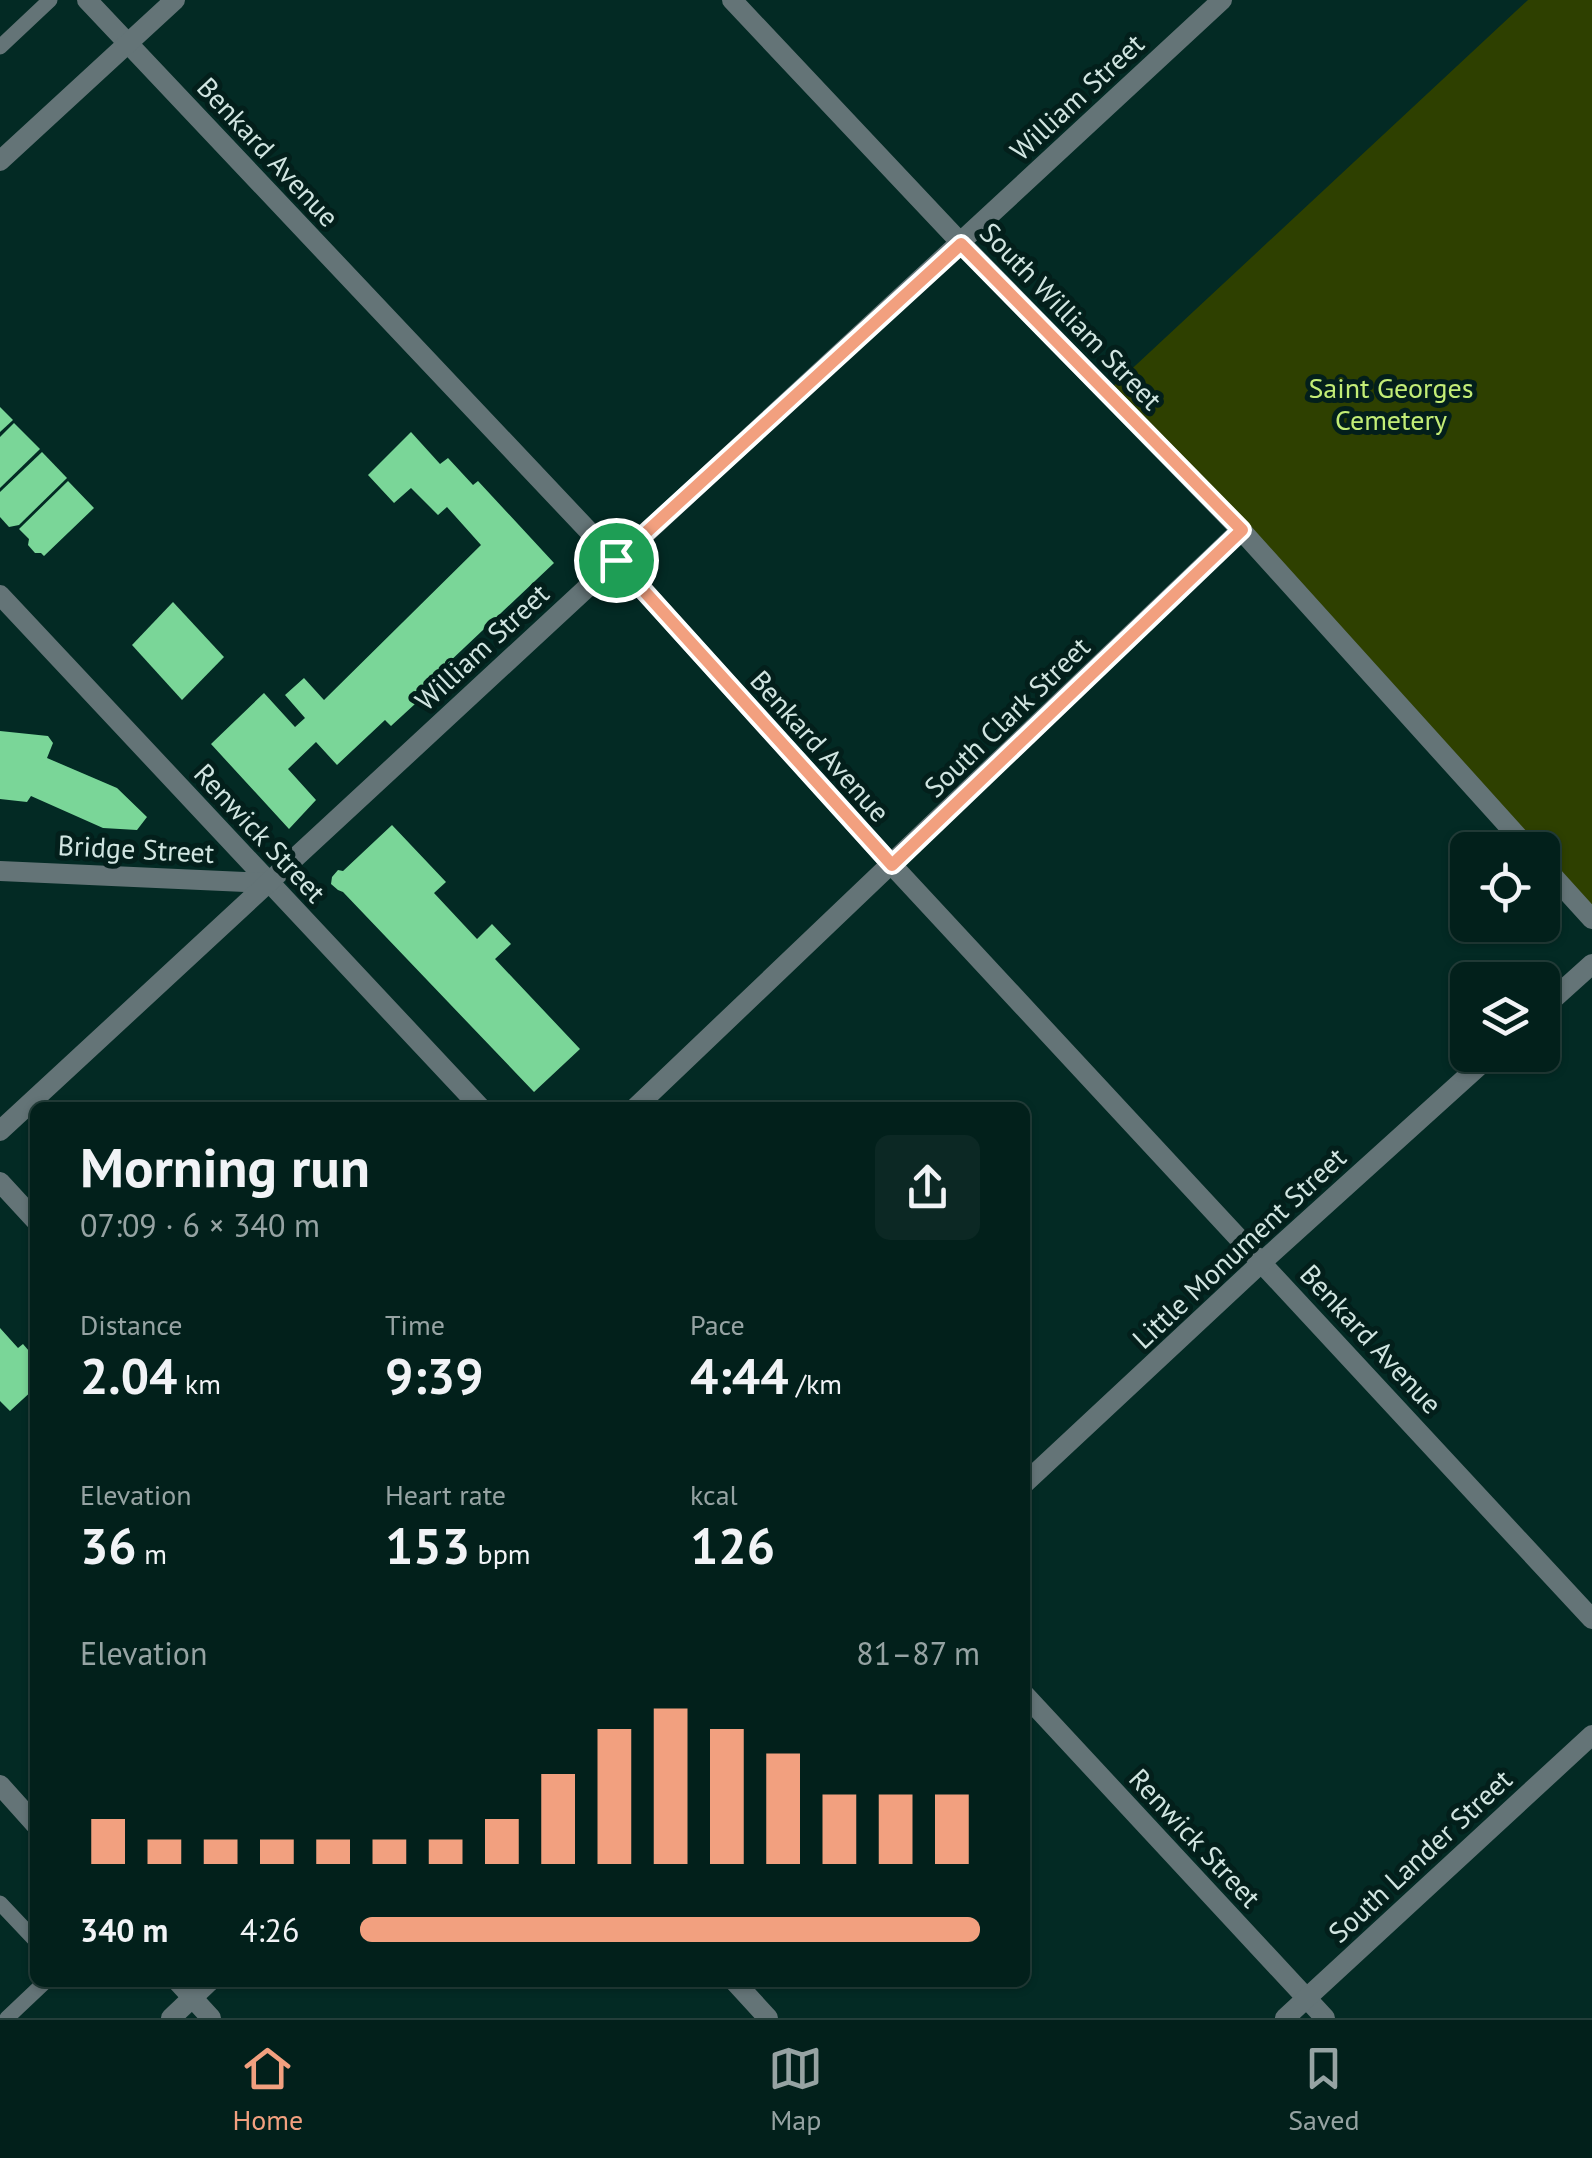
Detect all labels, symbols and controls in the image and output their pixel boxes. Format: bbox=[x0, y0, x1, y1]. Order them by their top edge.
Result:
street label: William Street bbox=[1002, 25, 1152, 168]
street label: Benkard Avenue bbox=[189, 69, 347, 234]
street label: South William Street bbox=[972, 214, 1171, 418]
park label: Saint Georges Cemetery bbox=[1308, 369, 1474, 438]
pin bbox=[574, 518, 659, 603]
icon: arrive bbox=[589, 533, 644, 588]
street label: William Street bbox=[407, 575, 557, 718]
street label: South Clark Street bbox=[916, 628, 1098, 805]
street label: Benkard Avenue bbox=[742, 662, 898, 829]
street label: Renwick Street bbox=[186, 755, 335, 910]
street label: Bridge Street bbox=[57, 826, 216, 871]
map controls bbox=[1450, 832, 1560, 1072]
button: locate bbox=[1450, 832, 1560, 942]
button: layers bbox=[1450, 962, 1560, 1072]
text: Morning run bbox=[80, 1131, 370, 1202]
button: share bbox=[875, 1135, 980, 1240]
street label: Little Monument Street bbox=[1124, 1139, 1354, 1356]
text: 07:09 · 6 × 340 m bbox=[80, 1204, 320, 1246]
street label: Benkard Avenue bbox=[1292, 1256, 1450, 1421]
text: Distance bbox=[80, 1306, 183, 1343]
text: Time bbox=[385, 1306, 445, 1343]
text: Pace bbox=[690, 1306, 745, 1343]
text: 2.04 bbox=[80, 1343, 177, 1408]
text: 9:39 bbox=[385, 1343, 484, 1408]
text: 4:44 bbox=[690, 1343, 789, 1408]
text: km bbox=[177, 1365, 221, 1402]
text: /km bbox=[789, 1365, 842, 1402]
text: Elevation bbox=[80, 1476, 192, 1513]
text: Heart rate bbox=[385, 1476, 506, 1513]
text: kcal bbox=[690, 1476, 738, 1513]
text: 36 bbox=[80, 1513, 137, 1578]
text: 153 bbox=[385, 1513, 470, 1578]
text: 126 bbox=[690, 1513, 775, 1578]
text: m bbox=[137, 1535, 167, 1572]
text: bpm bbox=[470, 1535, 531, 1572]
text: Elevation bbox=[80, 1632, 207, 1674]
text: 81–87 m bbox=[856, 1632, 980, 1674]
street label: Renwick Street bbox=[1121, 1760, 1270, 1915]
street label: South Lander Street bbox=[1320, 1761, 1520, 1950]
text: 340 m bbox=[80, 1909, 168, 1951]
text: 4:26 bbox=[240, 1909, 299, 1951]
tab: Home bbox=[232, 2041, 303, 2138]
tab: Map bbox=[768, 2041, 823, 2138]
tab: Saved bbox=[1288, 2041, 1359, 2138]

